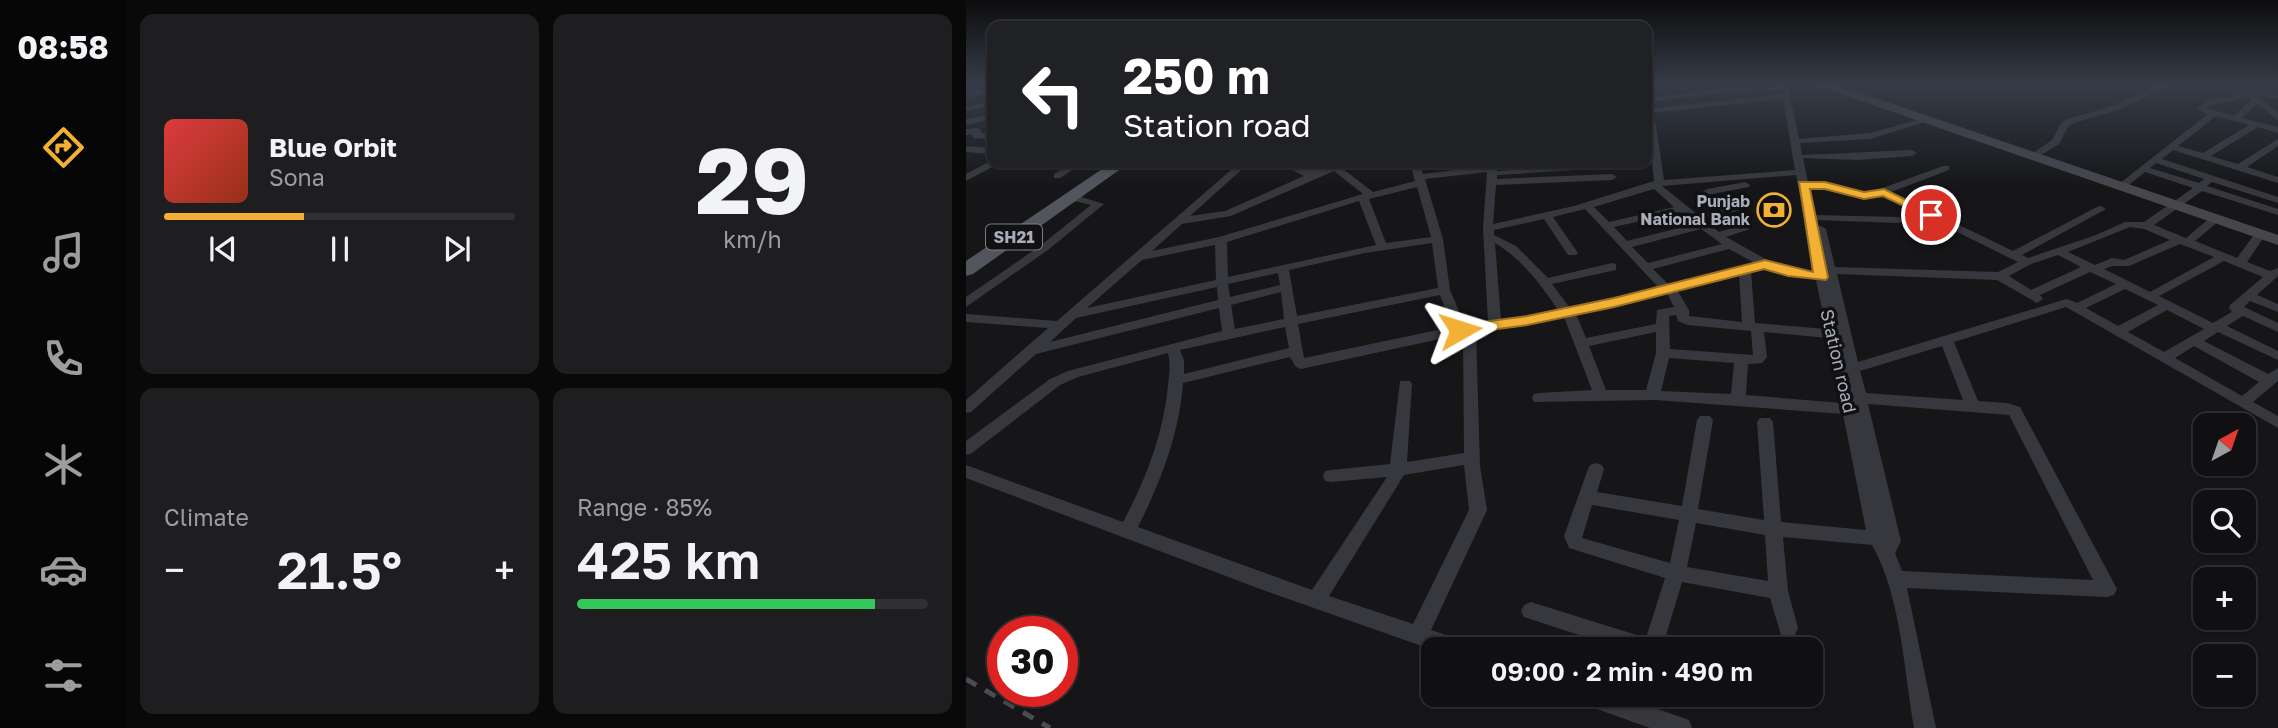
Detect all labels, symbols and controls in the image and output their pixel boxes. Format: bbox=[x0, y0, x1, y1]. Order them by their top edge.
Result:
text: 08:58 bbox=[17, 28, 109, 66]
text: 250 m bbox=[1123, 46, 1270, 105]
icon: left bbox=[1008, 49, 1099, 140]
text: Station road bbox=[1123, 106, 1311, 144]
icon: directions bbox=[39, 123, 88, 172]
text: 29 bbox=[696, 125, 809, 234]
text: Blue Orbit bbox=[269, 132, 397, 163]
text: Sona bbox=[269, 163, 325, 191]
pin bbox=[1901, 185, 1961, 245]
place label: Punjab National Bank bbox=[1640, 191, 1751, 229]
bank icon: Punjab National Bank bbox=[1755, 191, 1793, 229]
icon: arrive bbox=[1912, 196, 1950, 234]
road number: SH21 bbox=[986, 224, 1042, 249]
text: km/h bbox=[723, 225, 782, 253]
icon: music bbox=[39, 228, 88, 277]
icon: previous bbox=[204, 230, 242, 268]
icon: pause bbox=[321, 230, 359, 268]
icon: next bbox=[438, 230, 476, 268]
position arrow bbox=[1423, 293, 1497, 367]
street label: Station road bbox=[1816, 307, 1862, 415]
icon: phone bbox=[39, 334, 88, 383]
north arrow bbox=[2193, 413, 2256, 476]
map controls bbox=[2193, 413, 2256, 707]
icon: climate bbox=[39, 440, 88, 489]
button: search bbox=[2193, 490, 2256, 553]
text: Range · 85% bbox=[577, 493, 712, 521]
text: Climate bbox=[164, 503, 249, 531]
text: 425 km bbox=[577, 528, 760, 590]
text: 21.5° bbox=[277, 538, 402, 600]
icon: car bbox=[39, 545, 88, 594]
text: − bbox=[164, 547, 185, 592]
text: + bbox=[494, 547, 515, 592]
button: + bbox=[2193, 567, 2256, 630]
speed limit sign: 30 bbox=[987, 616, 1078, 707]
button: − bbox=[2193, 644, 2256, 707]
icon: filters bbox=[39, 651, 88, 700]
text: 09:00 · 2 min · 490 m bbox=[1491, 656, 1753, 687]

